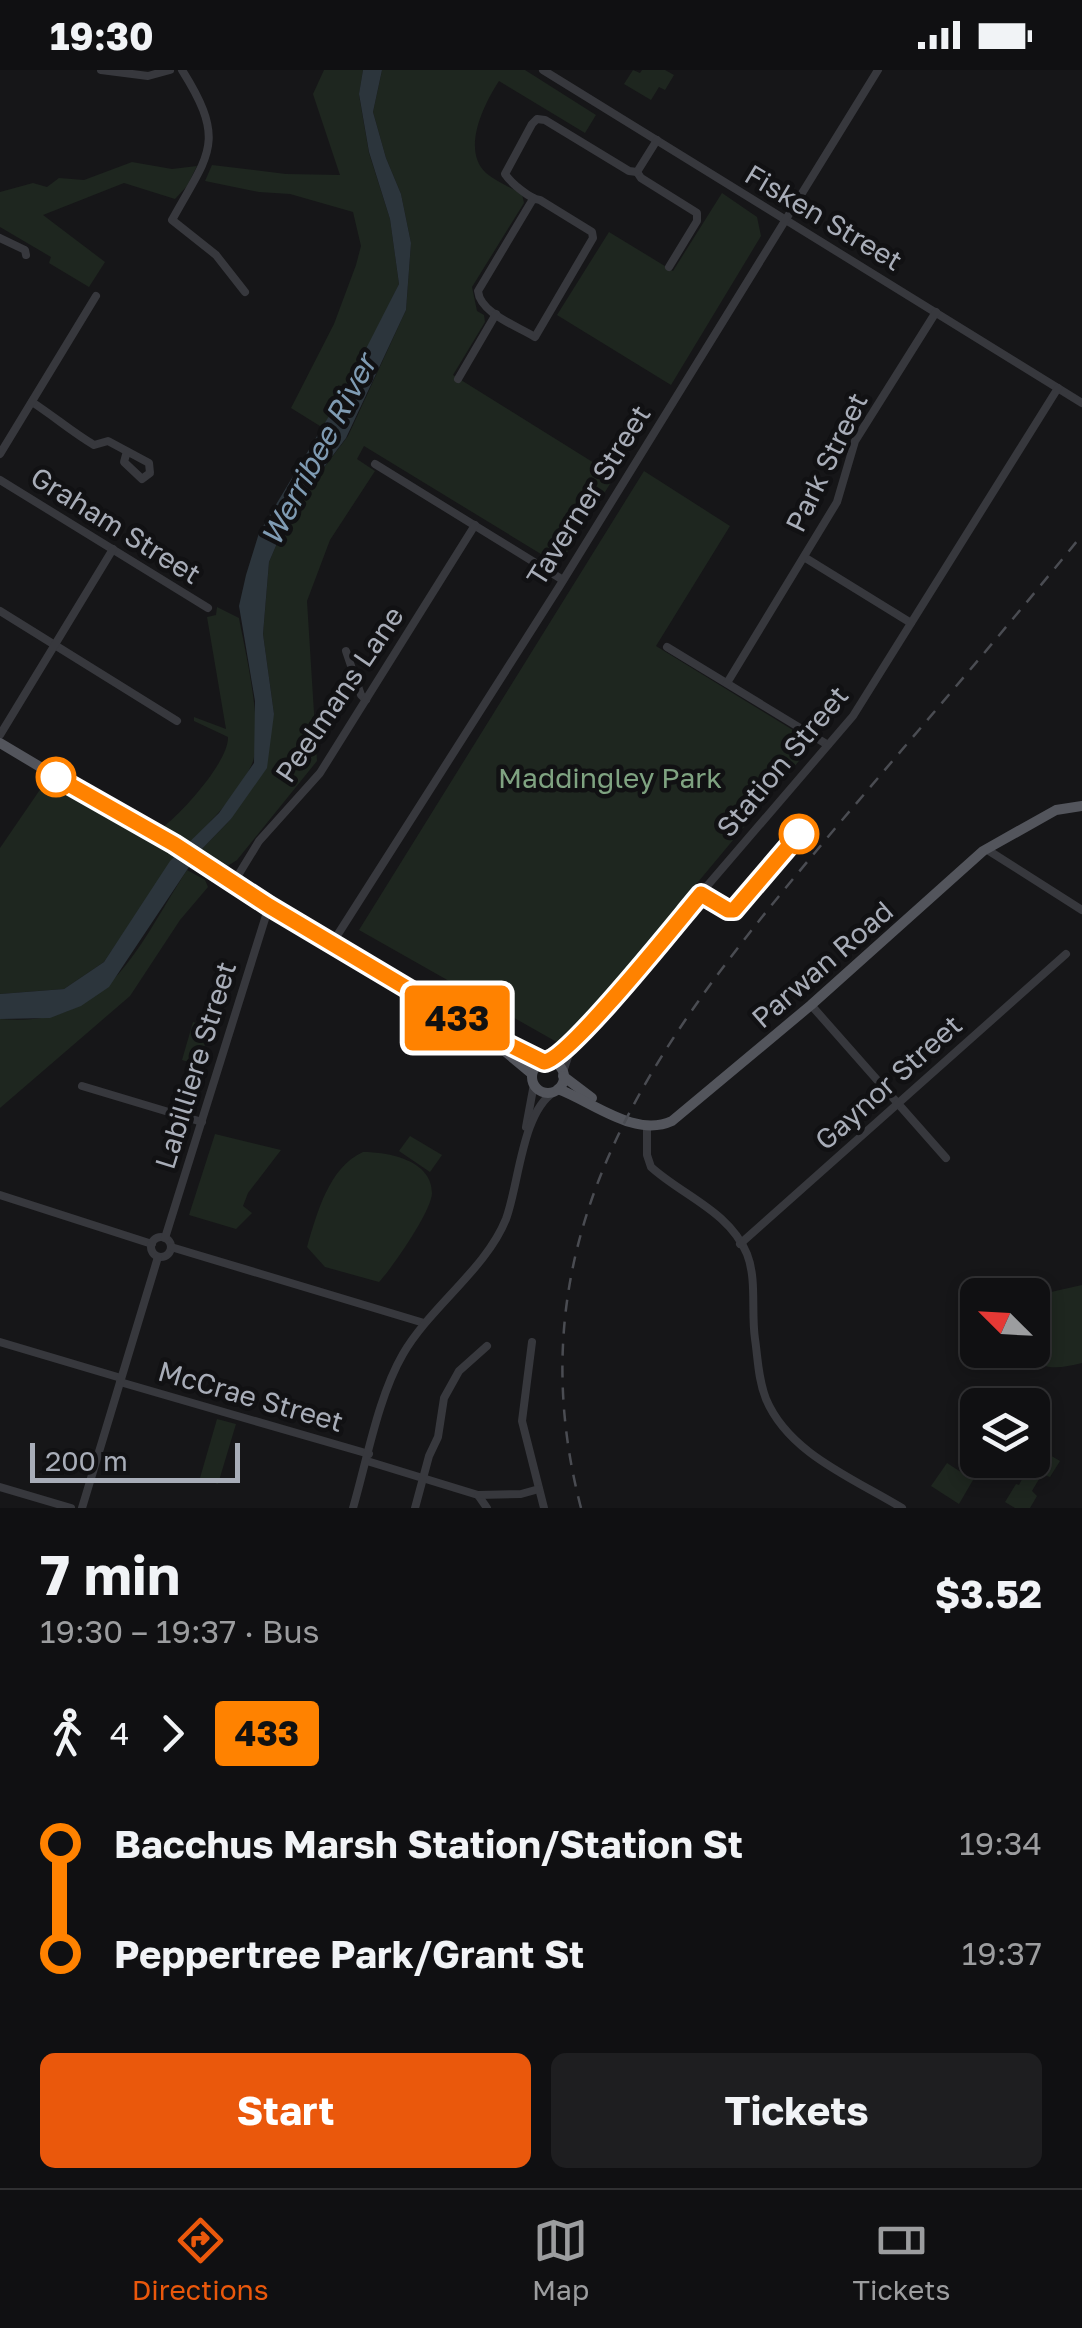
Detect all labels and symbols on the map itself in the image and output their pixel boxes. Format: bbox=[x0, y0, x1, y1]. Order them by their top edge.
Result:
street label: Fisken Street bbox=[739, 157, 909, 277]
water label: Werribee River bbox=[253, 345, 385, 552]
street label: Park Street bbox=[778, 387, 874, 537]
street label: Taverner Street bbox=[519, 399, 657, 591]
street label: Graham Street bbox=[25, 460, 207, 590]
street label: Peelmans Lane bbox=[268, 600, 410, 788]
street label: Station Street bbox=[709, 679, 855, 843]
unlabelled marker bbox=[37, 758, 75, 796]
park label: Maddingley Park bbox=[498, 761, 722, 794]
unlabelled marker bbox=[780, 815, 818, 853]
street label: Parwan Road bbox=[745, 894, 899, 1034]
street label: Labilliere Street bbox=[148, 957, 242, 1173]
line badge: 433 bbox=[400, 986, 514, 1050]
street label: Gaynor Street bbox=[808, 1008, 968, 1156]
north arrow bbox=[960, 1278, 1050, 1368]
street label: McCrae Street bbox=[155, 1354, 347, 1438]
scale bar bbox=[30, 1438, 240, 1482]

